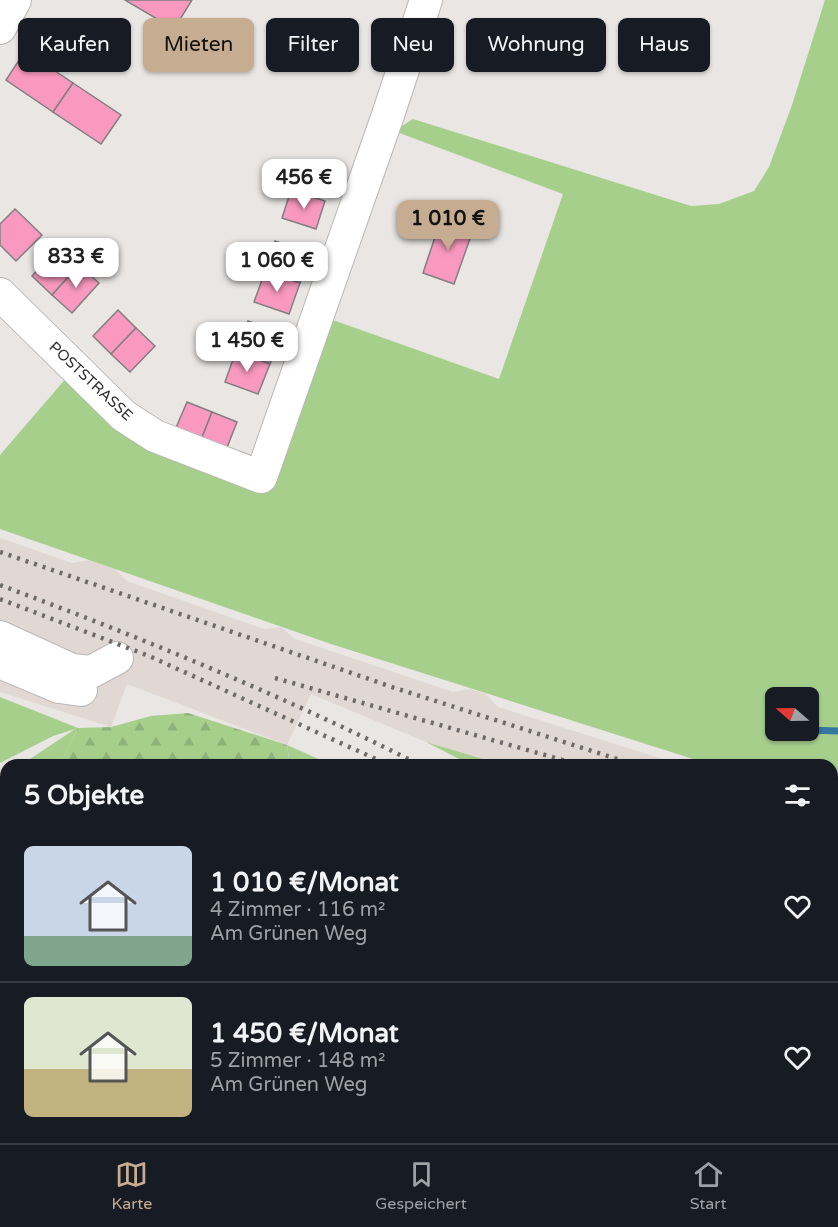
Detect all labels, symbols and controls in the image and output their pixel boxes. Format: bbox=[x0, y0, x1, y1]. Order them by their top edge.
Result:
chip: Kaufen bbox=[18, 18, 131, 72]
chip: Mieten bbox=[143, 18, 254, 72]
chip: Filter bbox=[266, 18, 359, 72]
chip: Neu bbox=[371, 18, 454, 72]
chip: Wohnung bbox=[466, 18, 606, 72]
chip: Haus bbox=[618, 18, 710, 72]
pin: 456 € bbox=[262, 159, 346, 210]
text: 456 € bbox=[276, 166, 332, 190]
pin: 1 010 € bbox=[393, 200, 503, 251]
text: 1 010 € bbox=[411, 207, 485, 231]
pin: 833 € bbox=[34, 238, 118, 289]
pin: 1 060 € bbox=[222, 242, 332, 293]
text: 833 € bbox=[48, 245, 104, 269]
text: 1 060 € bbox=[240, 249, 314, 273]
pin: 1 450 € bbox=[192, 322, 302, 373]
text: 1 450 € bbox=[210, 329, 284, 353]
street label: POSTSTRASSE bbox=[45, 338, 137, 424]
north arrow bbox=[765, 687, 819, 741]
map controls bbox=[765, 687, 819, 741]
icon: filters bbox=[781, 779, 814, 812]
text: 5 Objekte bbox=[24, 780, 144, 811]
text: 1 010 €/Monat bbox=[210, 867, 399, 898]
icon: home bbox=[72, 870, 144, 942]
icon: heart bbox=[781, 890, 814, 923]
text: 4 Zimmer · 116 m² bbox=[210, 898, 385, 922]
text: Am Grünen Weg bbox=[210, 922, 367, 946]
text: 1 450 €/Monat bbox=[210, 1018, 399, 1049]
icon: home bbox=[72, 1021, 144, 1093]
icon: heart bbox=[781, 1041, 814, 1074]
text: 5 Zimmer · 148 m² bbox=[210, 1049, 385, 1073]
text: Am Grünen Weg bbox=[210, 1073, 367, 1097]
tab: Karte bbox=[111, 1158, 152, 1214]
tab: Gespeichert bbox=[375, 1158, 467, 1214]
tab: Start bbox=[690, 1158, 727, 1214]

